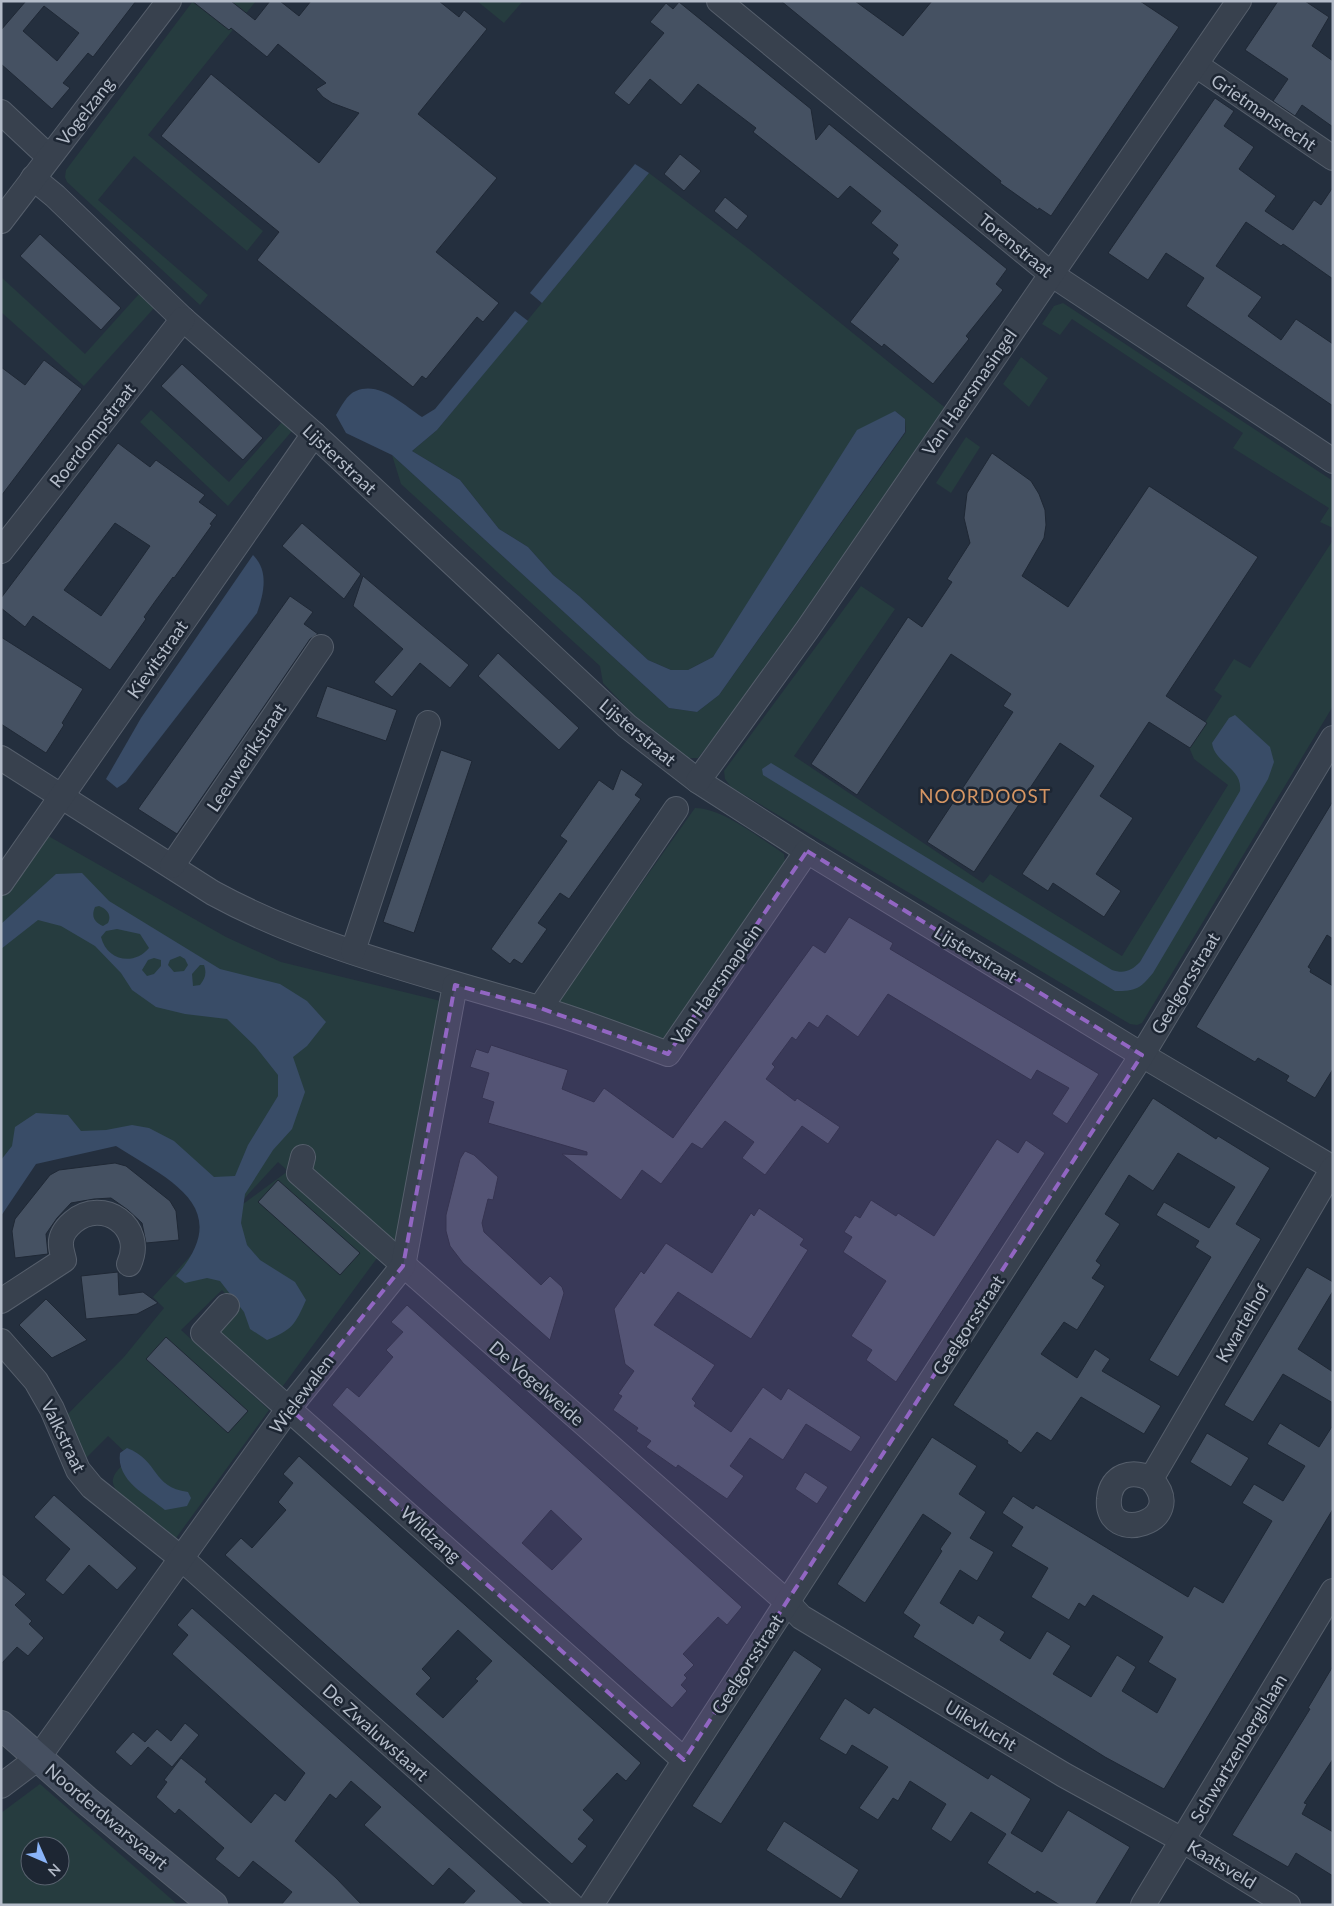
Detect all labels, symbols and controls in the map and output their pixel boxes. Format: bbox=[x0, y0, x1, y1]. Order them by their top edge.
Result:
street label: Grietmansrecht bbox=[1207, 69, 1321, 156]
street label: Vogelzang bbox=[52, 73, 118, 149]
street label: Torenstraat bbox=[974, 208, 1058, 282]
street label: Van Haersmasingel bbox=[917, 324, 1021, 460]
street label: Roerdompstraat bbox=[44, 378, 140, 492]
street label: Lijsterstraat bbox=[298, 419, 382, 499]
street label: Kievitstraat bbox=[122, 615, 192, 702]
street label: Lijsterstraat bbox=[595, 694, 681, 771]
street label: Leeuwerikstraat bbox=[202, 698, 291, 815]
district label: NOORDOOST bbox=[919, 784, 1051, 807]
street label: Van Haersmaplein bbox=[666, 919, 766, 1049]
street label: Lijsterstraat bbox=[930, 921, 1022, 988]
street label: Geelgorsstraat bbox=[1146, 928, 1224, 1038]
street label: Geelgorsstraat bbox=[927, 1270, 1009, 1379]
street label: Kwartelhof bbox=[1211, 1279, 1274, 1366]
street label: De Vogelweide bbox=[485, 1336, 589, 1430]
street label: Wielewalen bbox=[264, 1350, 338, 1438]
street label: Valkstraat bbox=[37, 1396, 91, 1476]
street label: Wildzang bbox=[396, 1501, 466, 1567]
street label: Geelgorsstraat bbox=[706, 1609, 788, 1718]
street label: Schwartzenberghlaan bbox=[1185, 1670, 1291, 1826]
street label: De Zwaluwstaart bbox=[319, 1679, 434, 1786]
street label: Uilevlucht bbox=[941, 1695, 1021, 1755]
street label: Noorderdwarsvaart bbox=[41, 1759, 173, 1873]
street label: Kaatsveld bbox=[1183, 1835, 1261, 1893]
north arrow bbox=[20, 1836, 70, 1886]

